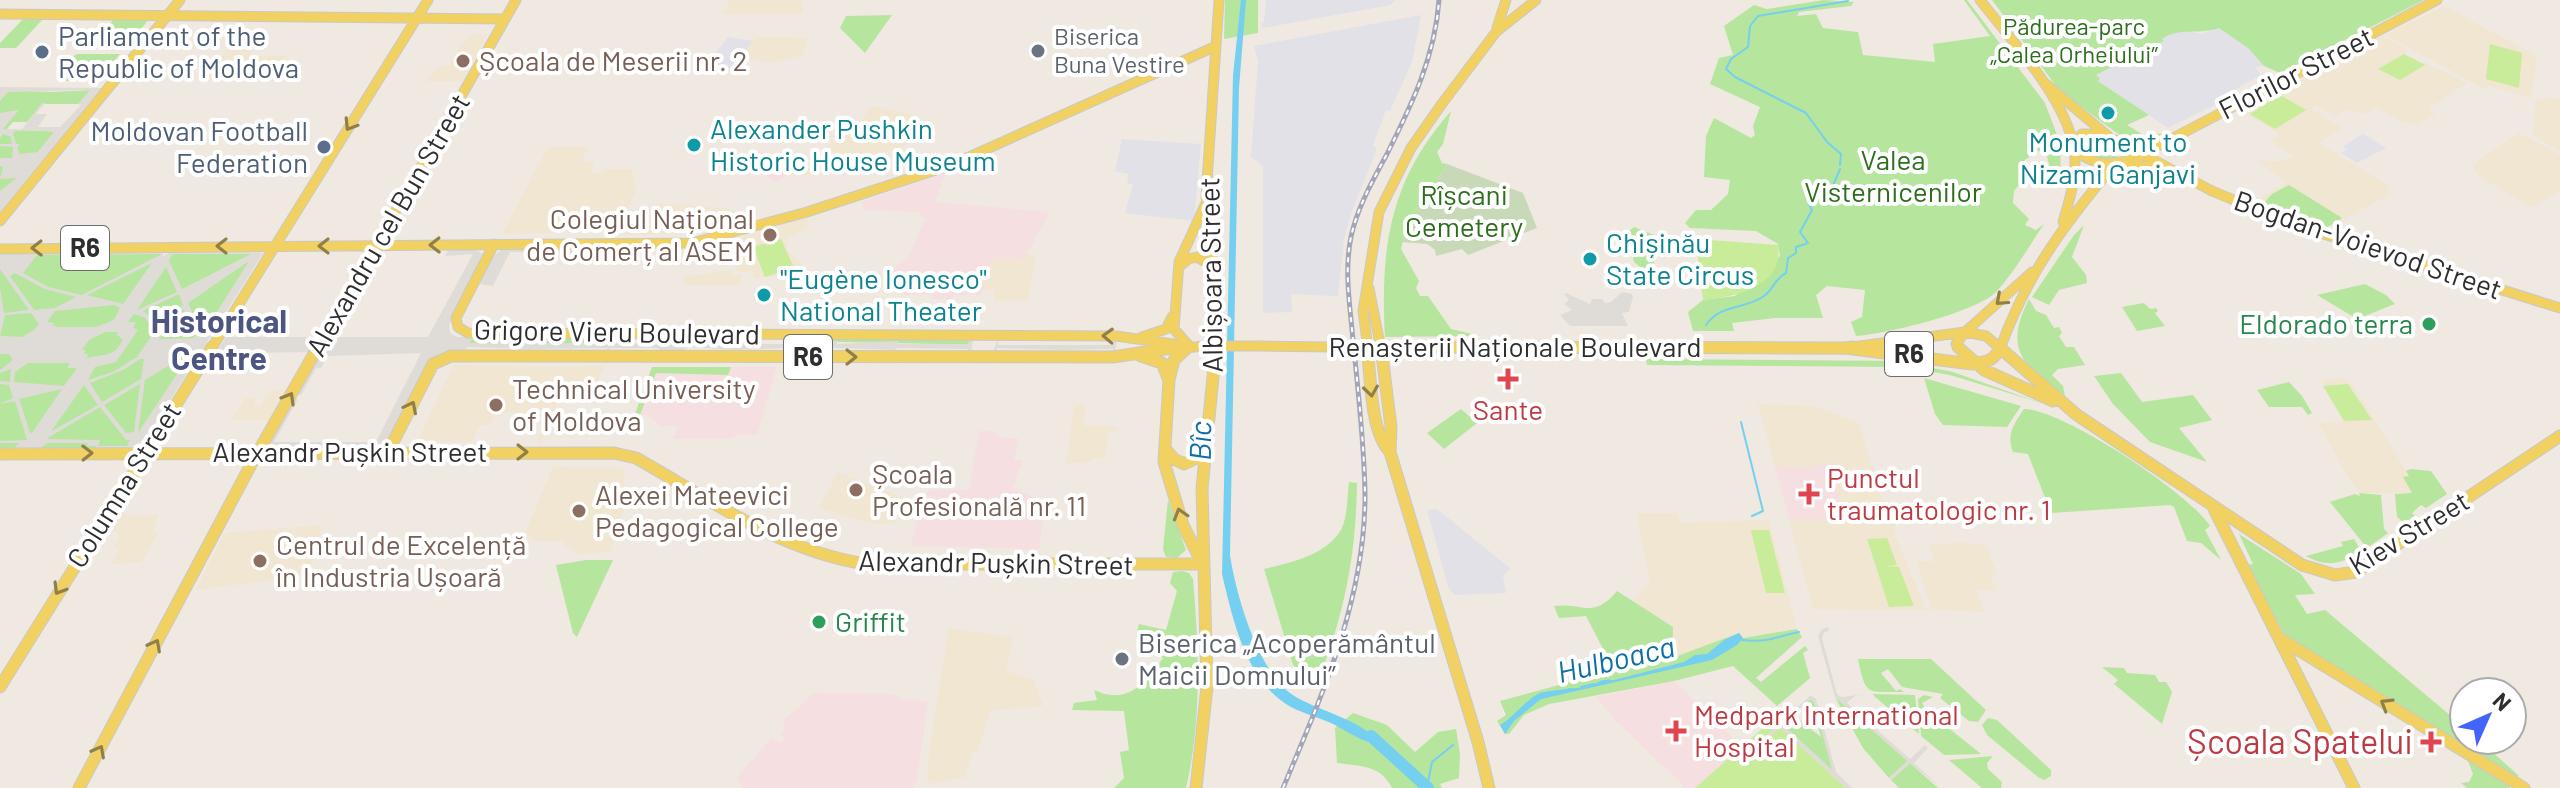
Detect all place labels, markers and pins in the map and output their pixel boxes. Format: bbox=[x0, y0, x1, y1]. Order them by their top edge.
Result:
place label: Parliament of the Republic of Moldova bbox=[58, 18, 299, 84]
place label: Biserica Buna Vestire bbox=[1054, 21, 1185, 78]
marker: Biserica Buna Vestire bbox=[1029, 42, 1047, 60]
marker: Parliament of the Republic of Moldova bbox=[33, 43, 51, 61]
place label: Școala de Meserii nr. 2 bbox=[479, 43, 747, 77]
marker: Școala de Meserii nr. 2 bbox=[454, 52, 472, 70]
marker: Monument to Nizami Ganjavi bbox=[2099, 104, 2117, 122]
place label: Alexander Pushkin Historic House Museum bbox=[710, 111, 996, 177]
place label: Moldovan Football Federation bbox=[90, 113, 308, 179]
place label: Monument to Nizami Ganjavi bbox=[2020, 124, 2196, 190]
marker: Alexander Pushkin Historic House Museum bbox=[685, 136, 703, 154]
marker: Moldovan Football Federation bbox=[315, 138, 333, 156]
place label: Colegiul Național de Comerț al ASEM bbox=[526, 201, 754, 267]
place label: Chișinău State Circus bbox=[1606, 225, 1754, 291]
marker: Colegiul Național de Comerț al ASEM bbox=[761, 226, 779, 244]
marker: Chișinău State Circus bbox=[1581, 250, 1599, 268]
place label: "Eugène Ionesco" National Theater bbox=[780, 261, 987, 327]
marker: "Eugène Ionesco" National Theater bbox=[755, 286, 773, 304]
place label: Eldorado terra bbox=[2239, 306, 2413, 340]
marker: Eldorado terra bbox=[2420, 315, 2438, 333]
marker: Sante bbox=[1497, 368, 1519, 390]
place label: Technical University of Moldova bbox=[512, 371, 756, 437]
place label: Sante bbox=[1473, 392, 1543, 426]
marker: Technical University of Moldova bbox=[487, 396, 505, 414]
place label: Școala Profesională nr. 11 bbox=[872, 456, 1086, 522]
place label: Punctul traumatologic nr. 1 bbox=[1827, 460, 2051, 526]
place label: Alexei Mateevici Pedagogical College bbox=[595, 477, 839, 543]
marker: Școala Profesională nr. 11 bbox=[847, 481, 865, 499]
marker: Punctul traumatologic nr. 1 bbox=[1798, 483, 1820, 505]
marker: Alexei Mateevici Pedagogical College bbox=[570, 502, 588, 520]
place label: Centrul de Excelență în Industria Ușoară bbox=[275, 527, 526, 593]
marker: Centrul de Excelență în Industria Ușoară bbox=[251, 552, 269, 570]
place label: Griffit bbox=[835, 604, 906, 638]
marker: Griffit bbox=[810, 613, 828, 631]
place label: Biserica „Acoperământul Maicii Domnului” bbox=[1138, 625, 1436, 691]
marker: Biserica „Acoperământul Maicii Domnului” bbox=[1113, 650, 1131, 668]
place label: Medpark International Hospital bbox=[1694, 697, 1959, 763]
marker: Medpark International Hospital bbox=[1665, 720, 1687, 742]
place label: Școala Spatelui bbox=[2187, 720, 2413, 761]
marker: Școala Spatelui bbox=[2420, 731, 2442, 753]

